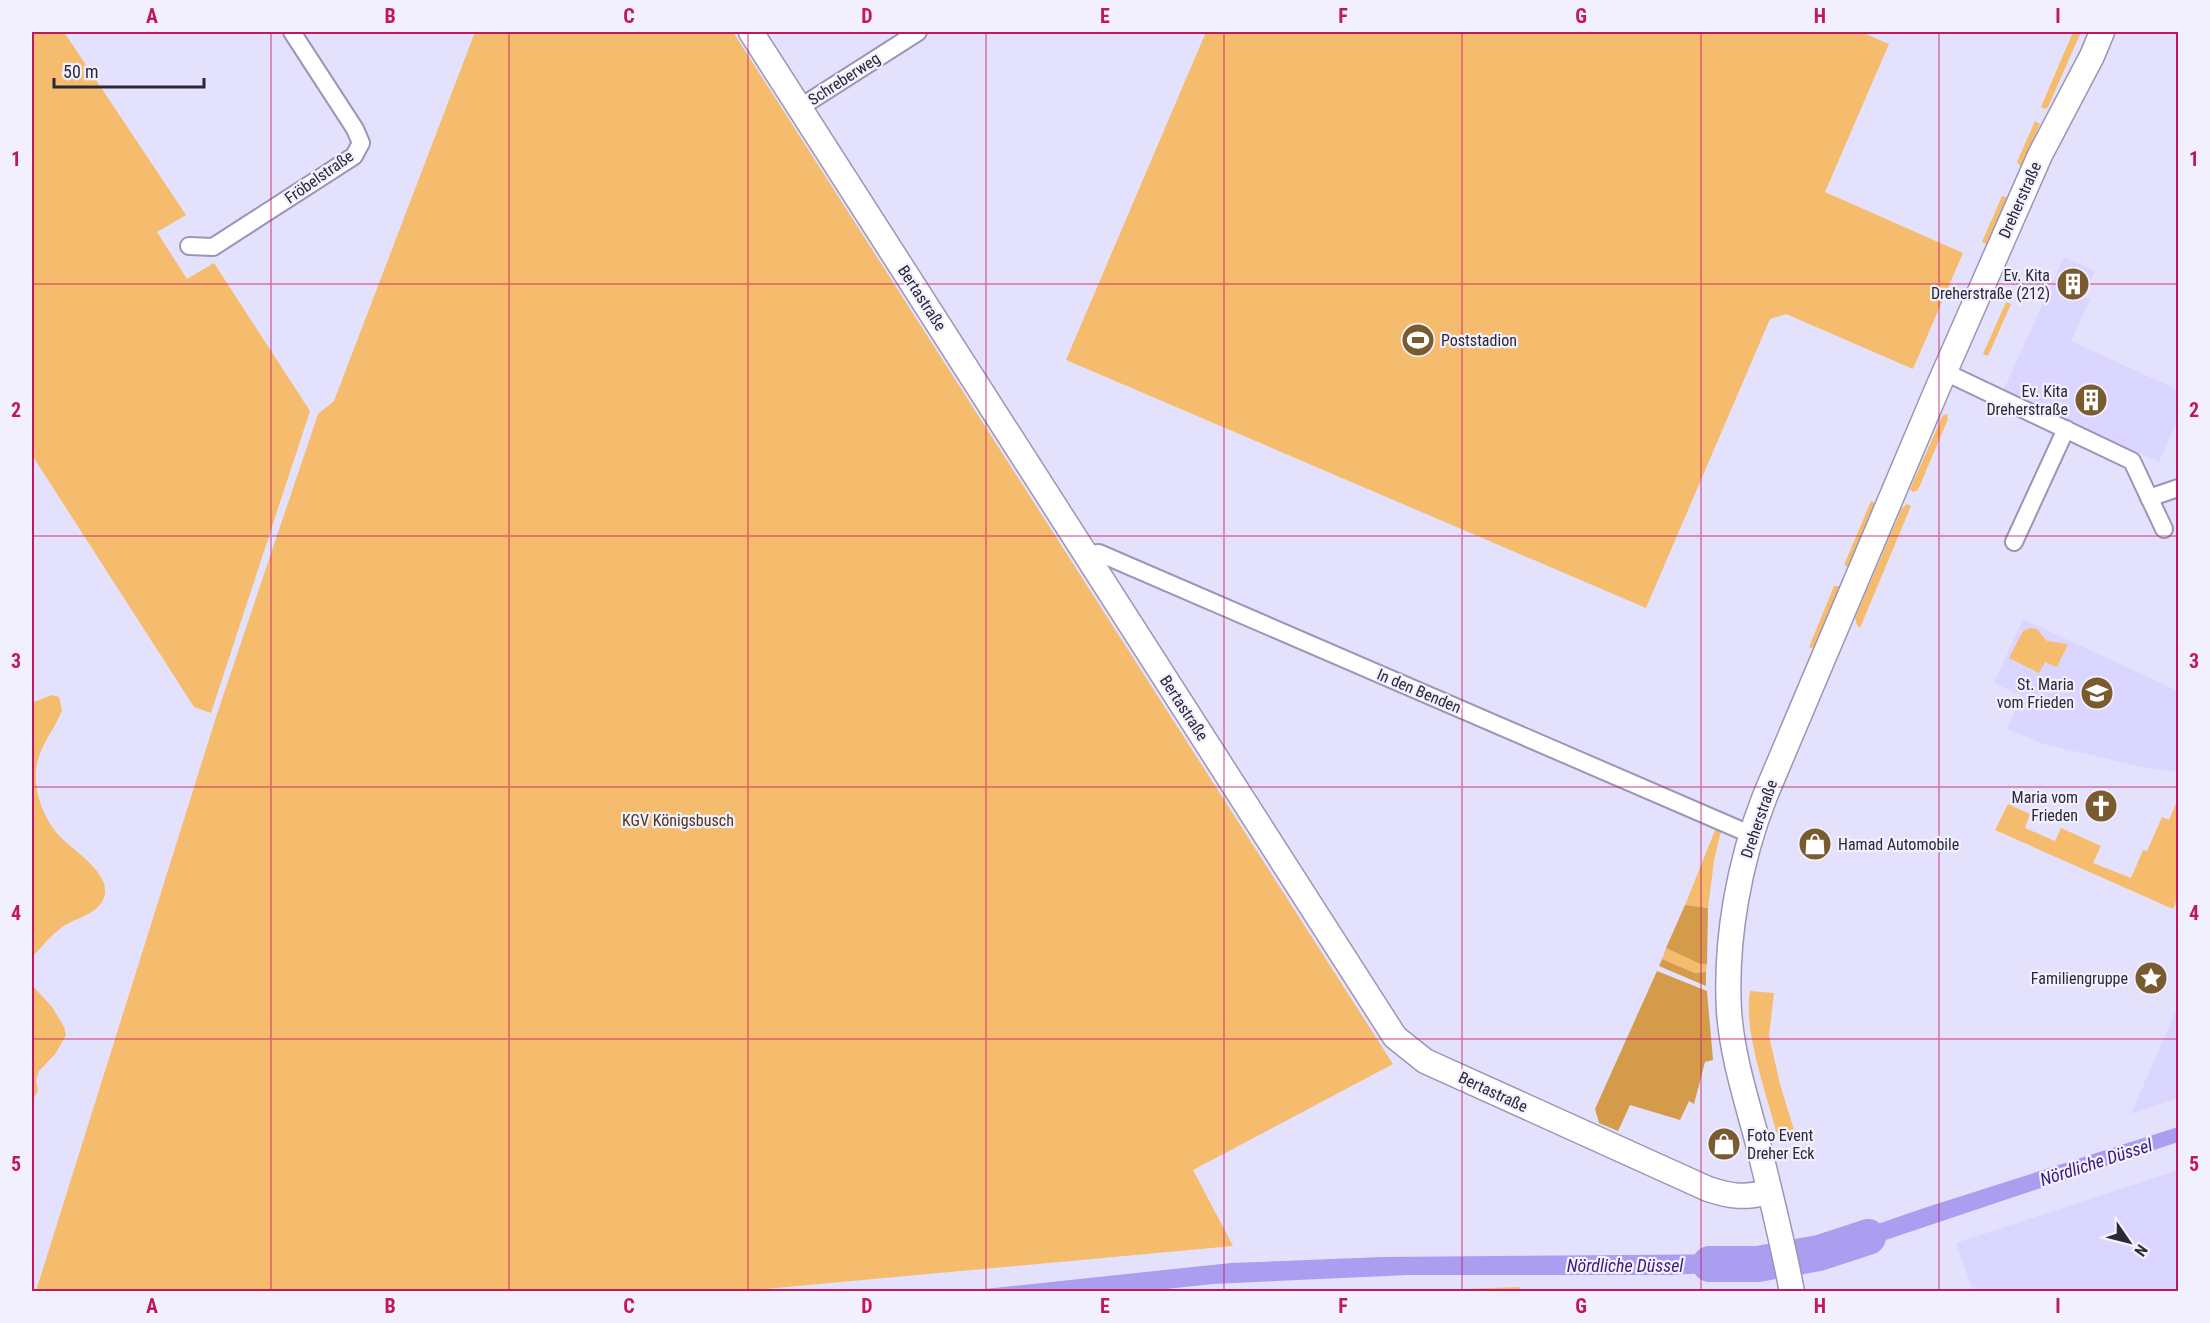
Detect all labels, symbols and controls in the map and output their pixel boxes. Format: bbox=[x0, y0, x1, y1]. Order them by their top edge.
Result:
text: A bbox=[146, 4, 158, 28]
text: B bbox=[384, 4, 396, 28]
text: C bbox=[623, 4, 635, 28]
text: D bbox=[861, 4, 873, 28]
text: E bbox=[1100, 4, 1110, 28]
text: F bbox=[1338, 4, 1348, 28]
text: G bbox=[1575, 4, 1587, 28]
text: H bbox=[1814, 4, 1826, 28]
text: I bbox=[2055, 4, 2061, 28]
street label: Schreberweg bbox=[805, 49, 883, 109]
scale bar bbox=[54, 51, 204, 89]
text: 50 m bbox=[63, 61, 98, 82]
street label: Fröbelstraße bbox=[281, 146, 357, 208]
text: 1 bbox=[11, 147, 21, 171]
text: 1 bbox=[2189, 147, 2199, 171]
street label: Dreherstraße bbox=[1995, 159, 2045, 241]
street label: Bertastraße bbox=[894, 262, 950, 334]
place label: Ev. Kita Dreherstraße (212) bbox=[1931, 266, 2050, 303]
building icon: Ev. Kita Dreherstraße (212) bbox=[2055, 266, 2091, 302]
sports icon: Poststadion bbox=[1400, 322, 1436, 358]
place label: Poststadion bbox=[1441, 331, 1517, 350]
place label: Ev. Kita Dreherstraße bbox=[1986, 382, 2068, 419]
building icon: Ev. Kita Dreherstraße bbox=[2073, 382, 2109, 418]
text: 2 bbox=[11, 398, 21, 422]
text: 2 bbox=[2189, 398, 2199, 422]
text: 3 bbox=[11, 649, 21, 673]
text: 3 bbox=[2189, 649, 2199, 673]
street label: In den Benden bbox=[1374, 665, 1464, 717]
street label: Bertastraße bbox=[1156, 672, 1212, 744]
place label: St. Maria vom Frieden bbox=[1997, 675, 2074, 712]
school or university icon: St. Maria vom Frieden bbox=[2079, 675, 2115, 711]
street label: Dreherstraße bbox=[1737, 777, 1781, 861]
place label: Maria vom Frieden bbox=[2012, 788, 2078, 825]
church icon: Maria vom Frieden bbox=[2083, 788, 2119, 824]
park label: KGV Königsbusch bbox=[622, 811, 734, 830]
shop icon: Hamad Automobile bbox=[1797, 826, 1833, 862]
place label: Hamad Automobile bbox=[1838, 835, 1959, 854]
text: 4 bbox=[11, 901, 21, 925]
text: 4 bbox=[2189, 901, 2199, 925]
place icon: Familiengruppe bbox=[2133, 960, 2169, 996]
place label: Familiengruppe bbox=[2031, 969, 2128, 988]
street label: Bertastraße bbox=[1455, 1068, 1531, 1116]
shop icon: Foto Event Dreher Eck bbox=[1706, 1126, 1742, 1162]
place label: Foto Event Dreher Eck bbox=[1747, 1126, 1815, 1163]
water label: Nördliche Düssel bbox=[2037, 1134, 2156, 1190]
text: 5 bbox=[11, 1152, 21, 1176]
text: 5 bbox=[2189, 1152, 2199, 1176]
north arrow bbox=[2099, 1212, 2159, 1272]
text: N bbox=[2130, 1241, 2151, 1260]
water label: Nördliche Düssel bbox=[1567, 1255, 1684, 1276]
text: A bbox=[146, 1294, 158, 1318]
text: B bbox=[384, 1294, 396, 1318]
text: C bbox=[623, 1294, 635, 1318]
text: D bbox=[861, 1294, 873, 1318]
text: E bbox=[1100, 1294, 1110, 1318]
text: F bbox=[1338, 1294, 1348, 1318]
text: G bbox=[1575, 1294, 1587, 1318]
text: H bbox=[1814, 1294, 1826, 1318]
text: I bbox=[2055, 1294, 2061, 1318]

